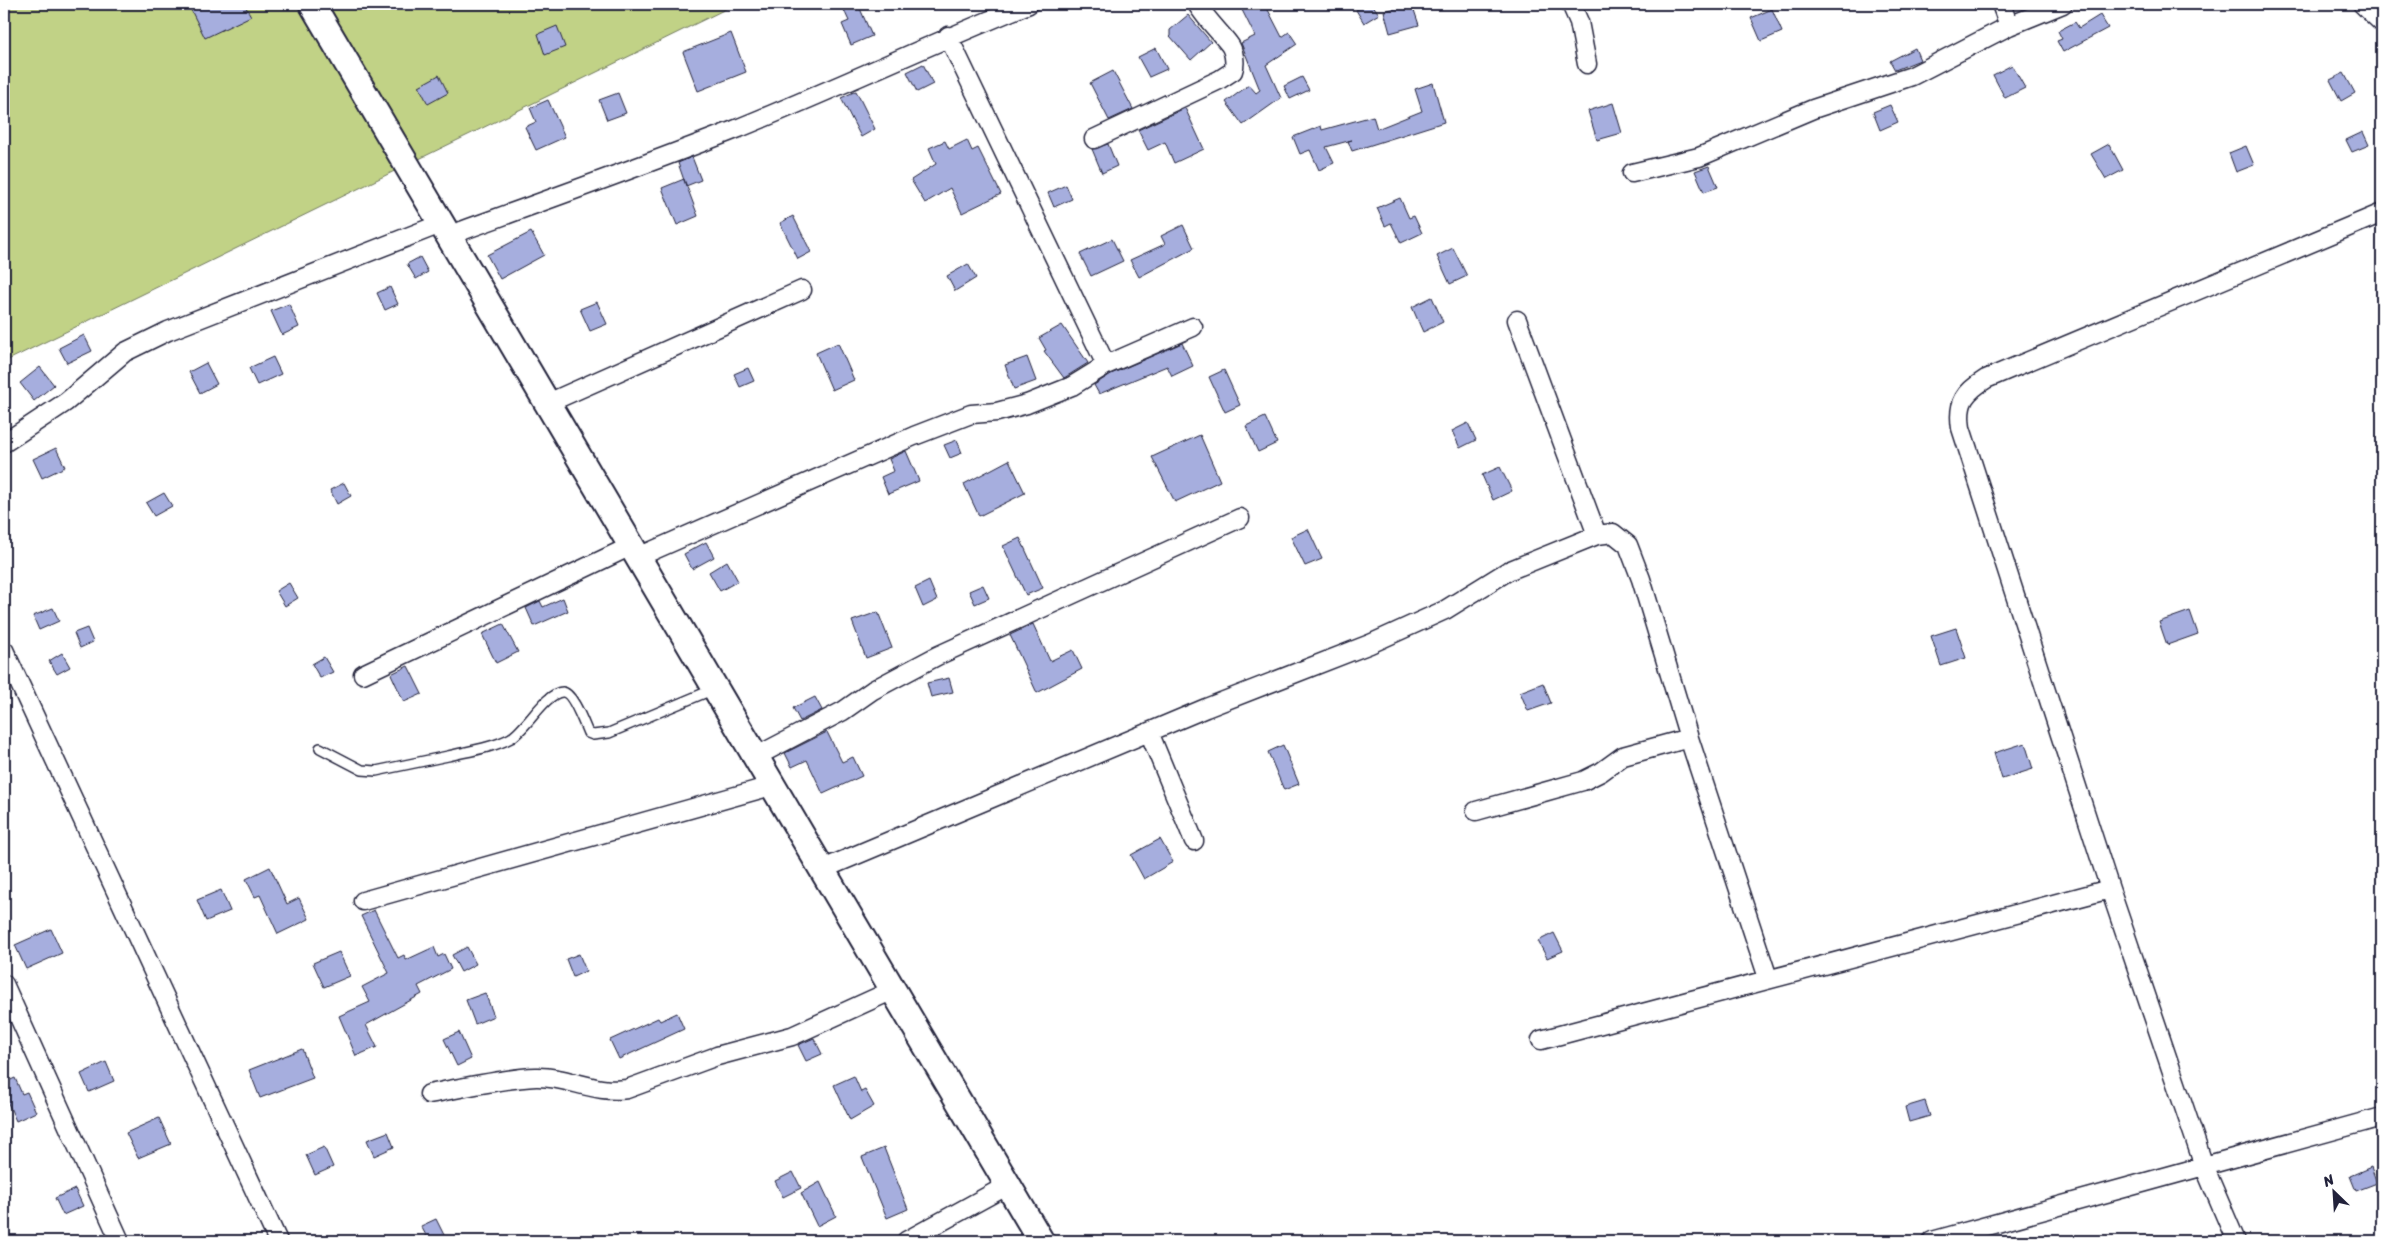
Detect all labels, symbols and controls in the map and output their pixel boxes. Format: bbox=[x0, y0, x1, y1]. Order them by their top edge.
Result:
text: N bbox=[2318, 1167, 2339, 1194]
north arrow bbox=[2308, 1168, 2358, 1218]

